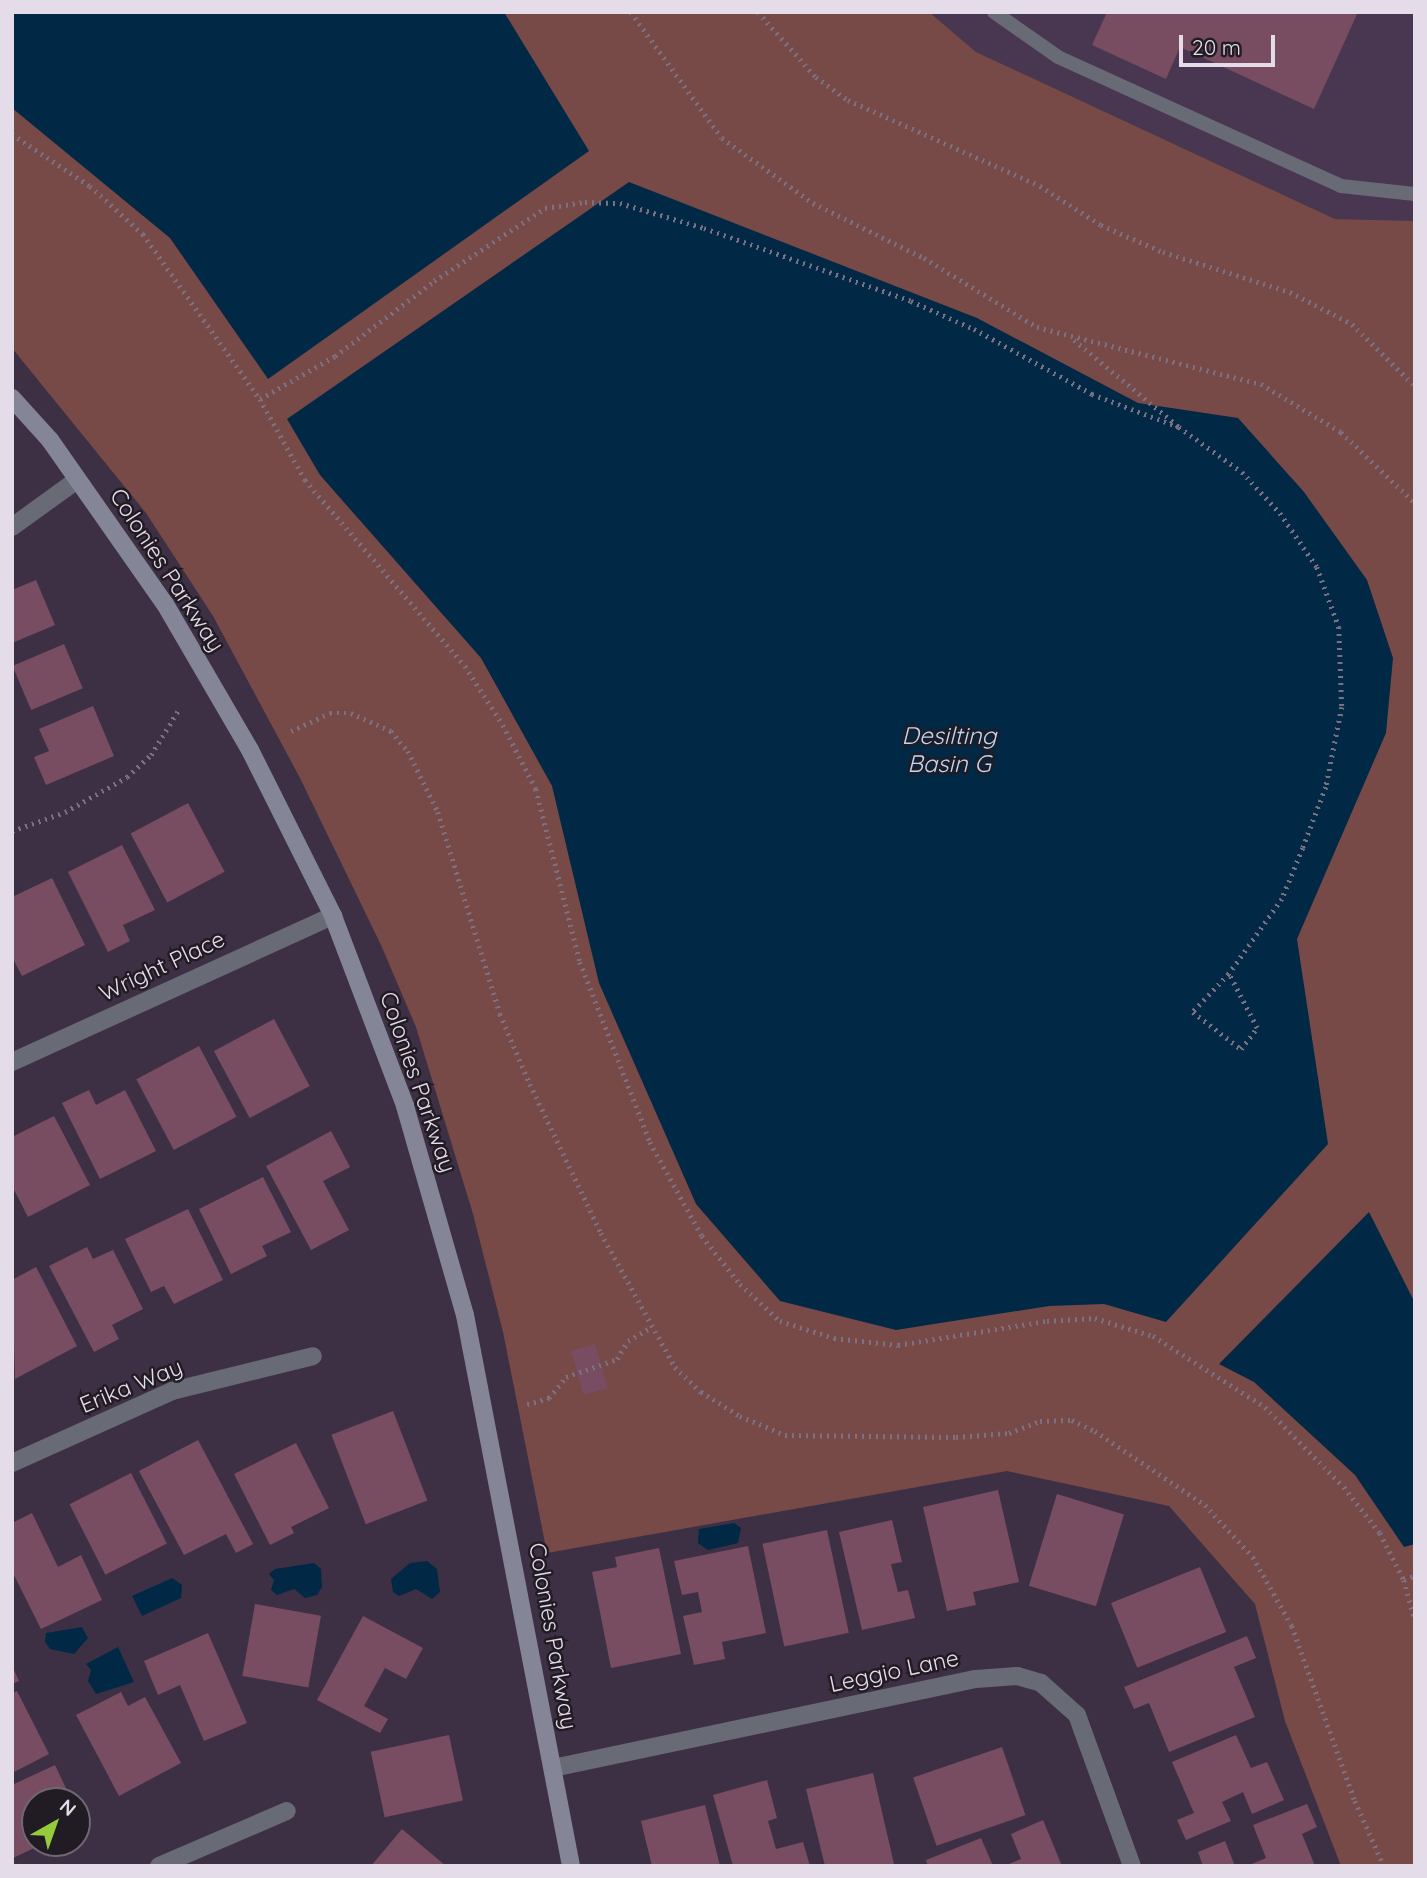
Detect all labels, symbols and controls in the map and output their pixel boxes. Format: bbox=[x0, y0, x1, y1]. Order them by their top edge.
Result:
scale bar bbox=[1182, 21, 1278, 65]
text: 20 m bbox=[1192, 34, 1241, 60]
street label: Colonies Parkway bbox=[104, 483, 230, 657]
water label: Desilting Basin G bbox=[902, 722, 996, 778]
street label: Wright Place bbox=[95, 925, 229, 1007]
street label: Colonies Parkway bbox=[374, 988, 462, 1176]
street label: Erika Way bbox=[76, 1353, 186, 1419]
street label: Colonies Parkway bbox=[523, 1540, 583, 1732]
street label: Leggio Lane bbox=[827, 1644, 961, 1698]
north arrow bbox=[21, 1787, 91, 1857]
text: N bbox=[55, 1794, 81, 1821]

